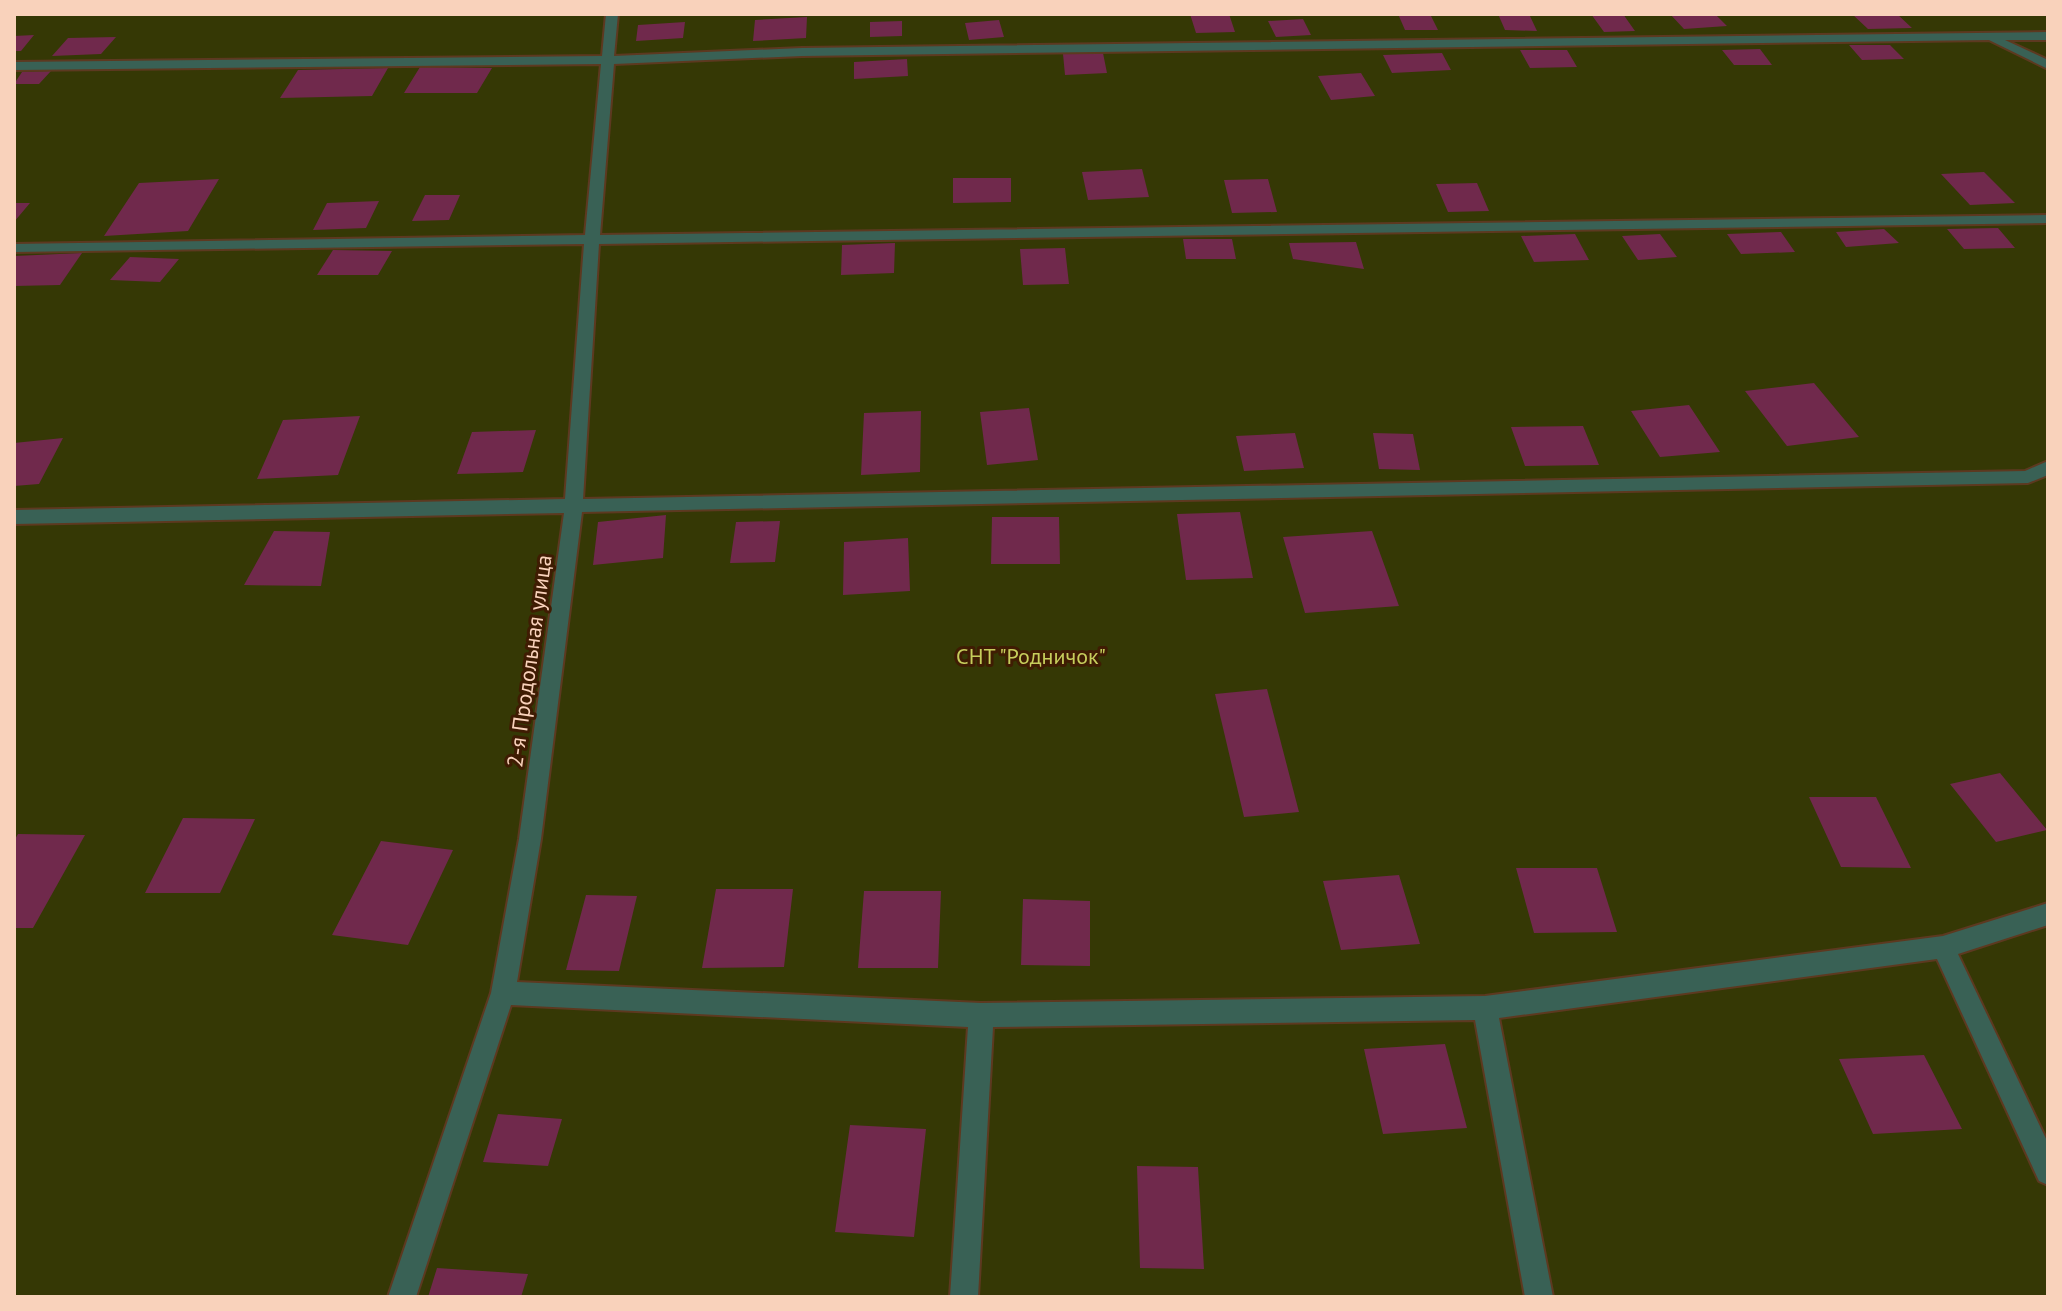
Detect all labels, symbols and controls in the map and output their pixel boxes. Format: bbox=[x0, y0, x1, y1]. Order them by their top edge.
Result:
street label: 2-я Продольная улица bbox=[500, 553, 558, 769]
park label: СНТ "Родничок" bbox=[956, 642, 1106, 670]

